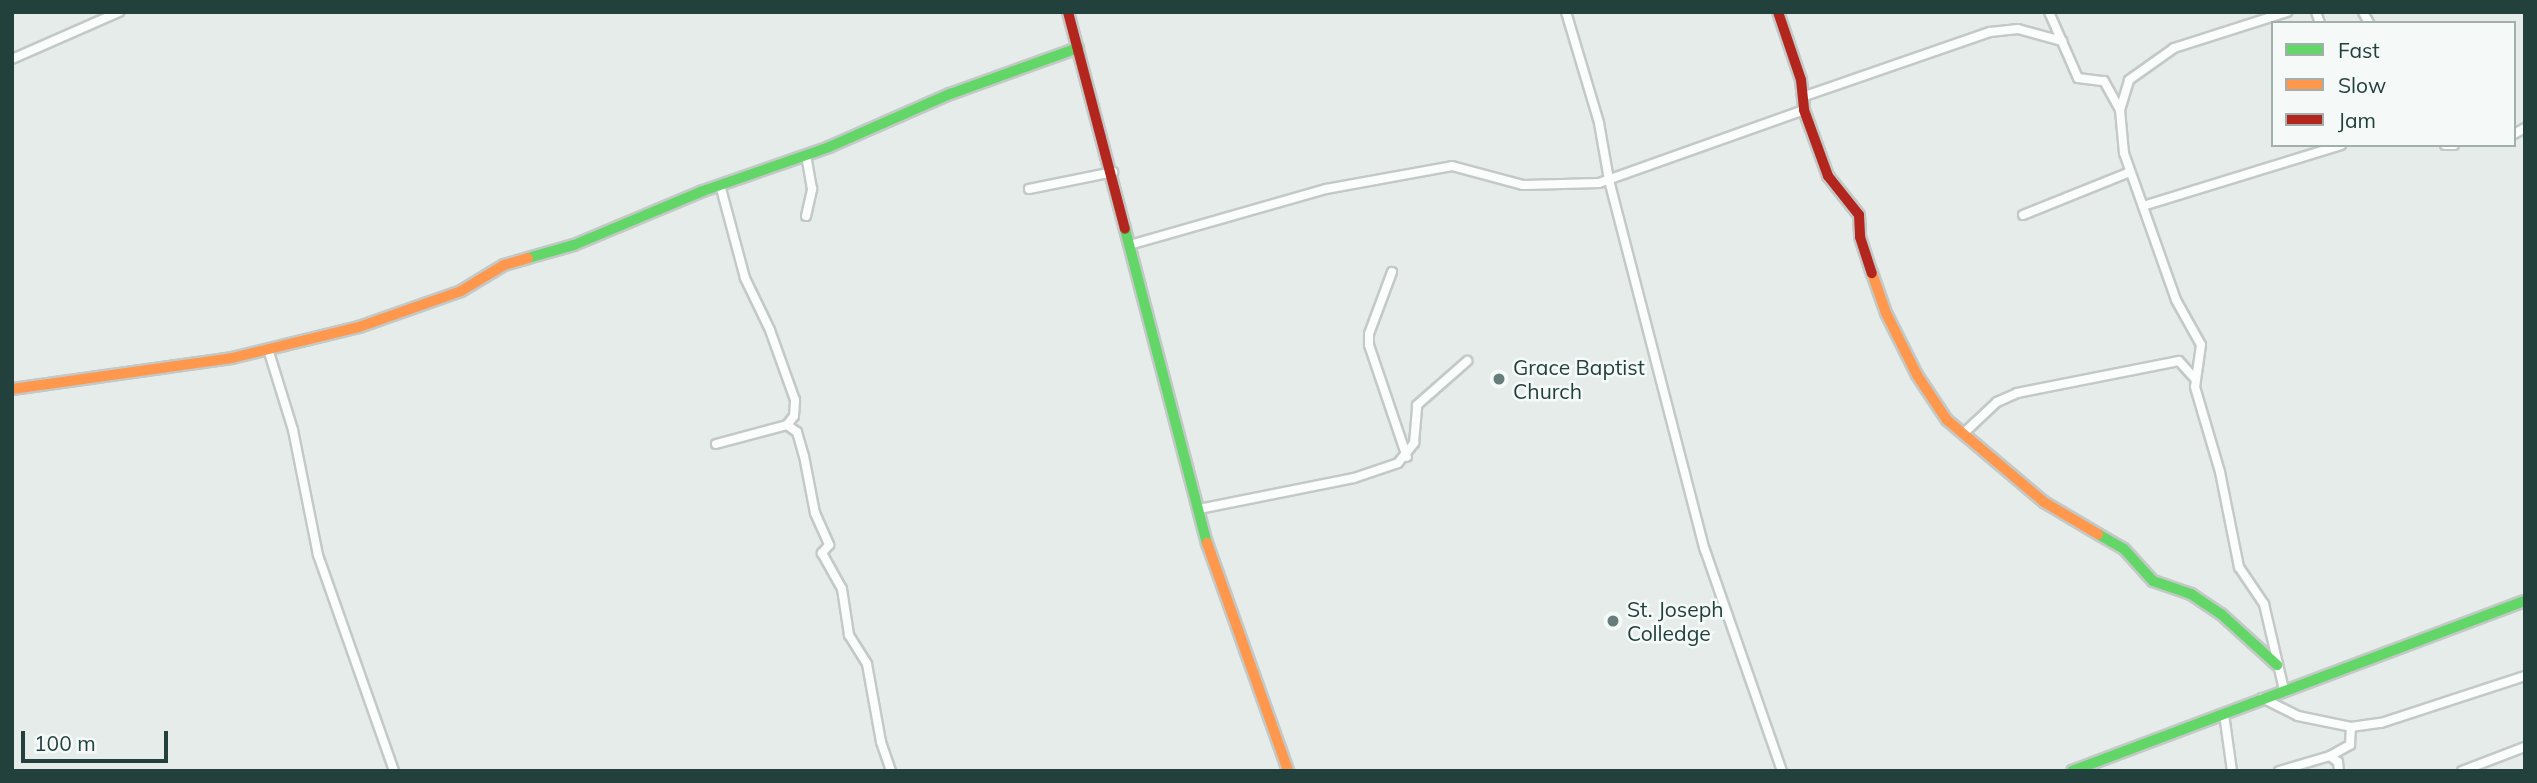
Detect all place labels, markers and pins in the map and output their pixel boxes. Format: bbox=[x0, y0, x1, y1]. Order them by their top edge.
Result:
place label: Grace Baptist Church bbox=[1513, 354, 1645, 404]
marker: Grace Baptist Church bbox=[1491, 371, 1507, 387]
place label: St. Joseph Colledge bbox=[1627, 596, 1724, 646]
marker: St. Joseph Colledge bbox=[1605, 613, 1621, 629]

